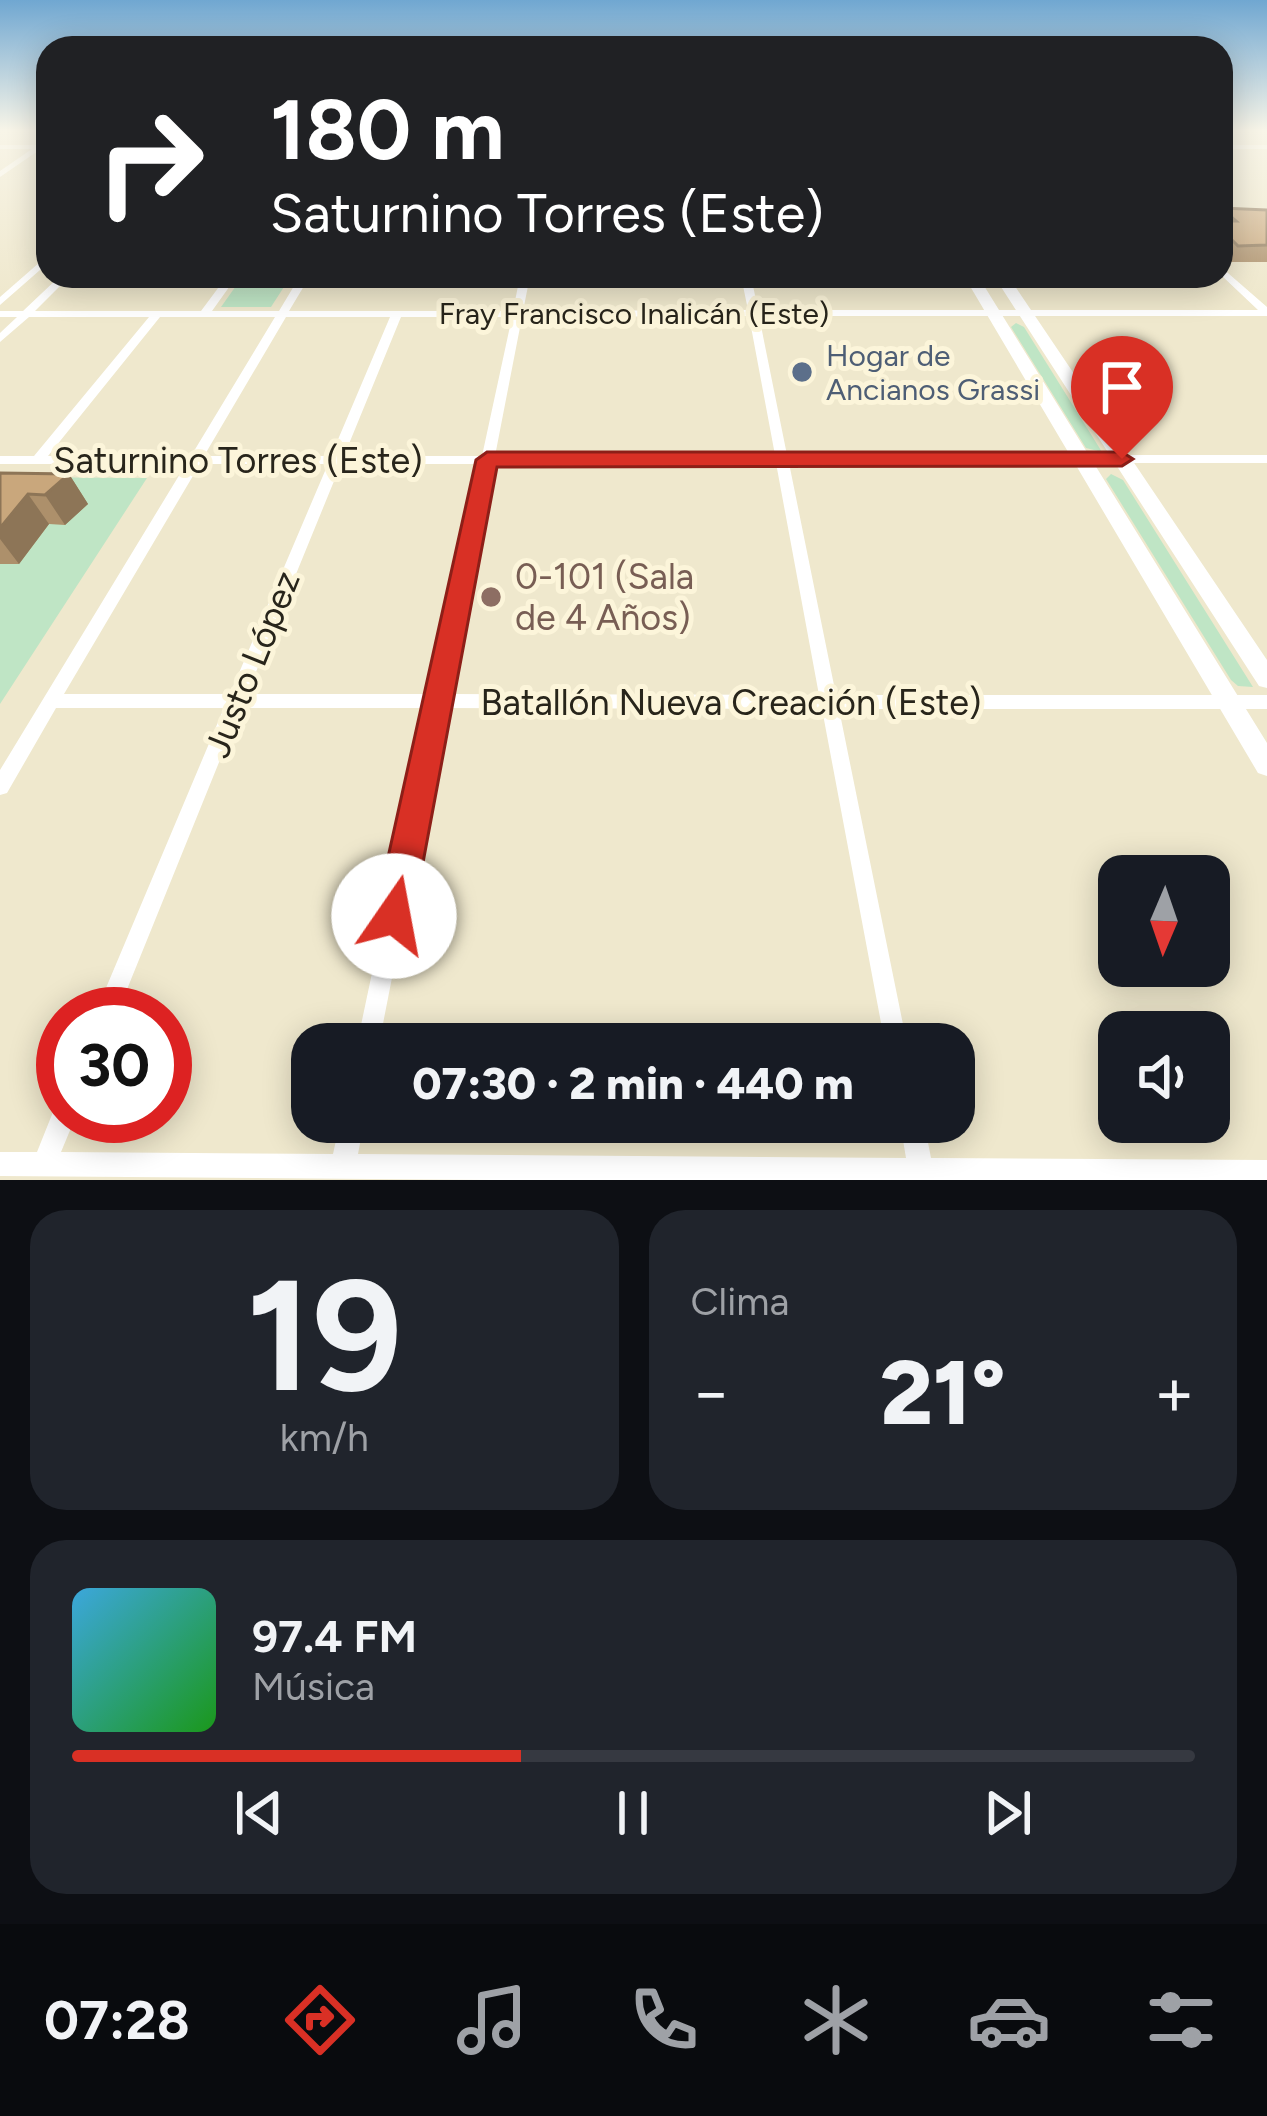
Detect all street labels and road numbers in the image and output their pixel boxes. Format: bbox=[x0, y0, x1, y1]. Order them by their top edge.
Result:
street label: Fray Francisco Inalicán (Este) bbox=[439, 295, 829, 332]
street label: Saturnino Torres (Este) bbox=[53, 439, 423, 482]
street label: Justo López bbox=[195, 565, 309, 763]
street label: Batallón Nueva Creación (Este) bbox=[481, 681, 981, 724]

